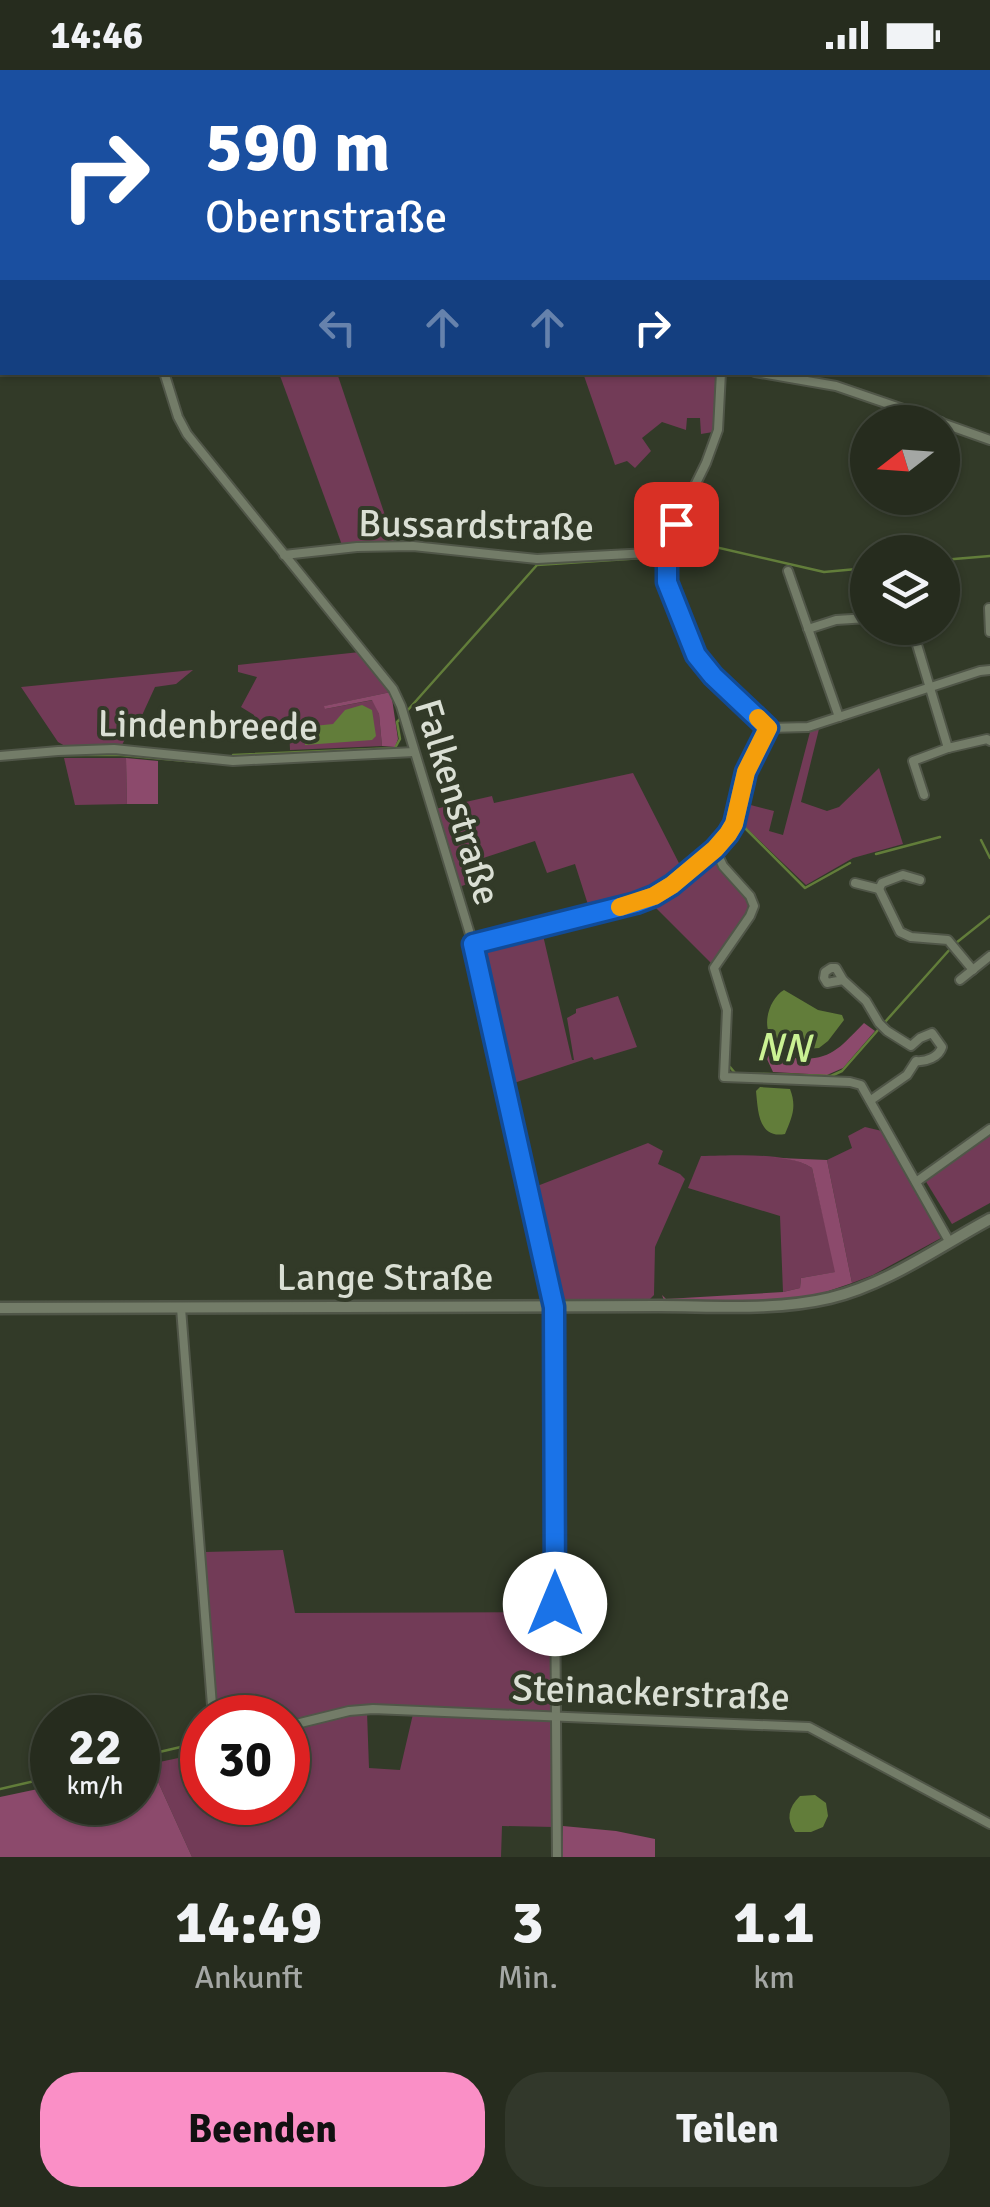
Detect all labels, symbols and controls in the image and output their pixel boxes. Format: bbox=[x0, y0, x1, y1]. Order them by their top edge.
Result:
text: 14:46 bbox=[50, 12, 143, 59]
text: 590 m bbox=[205, 104, 390, 190]
icon: right bbox=[40, 110, 170, 240]
text: Obernstraße bbox=[205, 190, 447, 245]
icon: left bbox=[310, 300, 365, 355]
icon: ahead bbox=[415, 300, 470, 355]
icon: ahead bbox=[520, 300, 575, 355]
icon: right bbox=[625, 300, 680, 355]
north arrow bbox=[850, 405, 960, 515]
map controls bbox=[850, 405, 960, 645]
pin bbox=[634, 482, 719, 567]
icon: arrive bbox=[649, 497, 704, 552]
street label: Bussardstraße bbox=[358, 500, 594, 551]
button: layers bbox=[850, 535, 960, 645]
street label: Falkenstraße bbox=[404, 694, 511, 911]
street label: Lindenbreede bbox=[97, 700, 319, 751]
water label: NN bbox=[755, 1022, 815, 1074]
street label: Lange Straße bbox=[276, 1254, 494, 1301]
position arrow bbox=[503, 1552, 607, 1656]
street label: Steinackerstraße bbox=[511, 1664, 791, 1721]
speed limit sign: 30 bbox=[180, 1695, 310, 1825]
text: 22 bbox=[68, 1717, 122, 1779]
text: km/h bbox=[67, 1770, 123, 1801]
text: 14:49 bbox=[175, 1886, 322, 1960]
text: 3 bbox=[511, 1886, 544, 1960]
text: 1.1 bbox=[733, 1886, 815, 1960]
text: Ankunft bbox=[195, 1958, 303, 1997]
text: Min. bbox=[497, 1958, 558, 1997]
text: km bbox=[753, 1958, 795, 1997]
button: Beenden bbox=[40, 2072, 485, 2187]
button: Teilen bbox=[505, 2072, 950, 2187]

